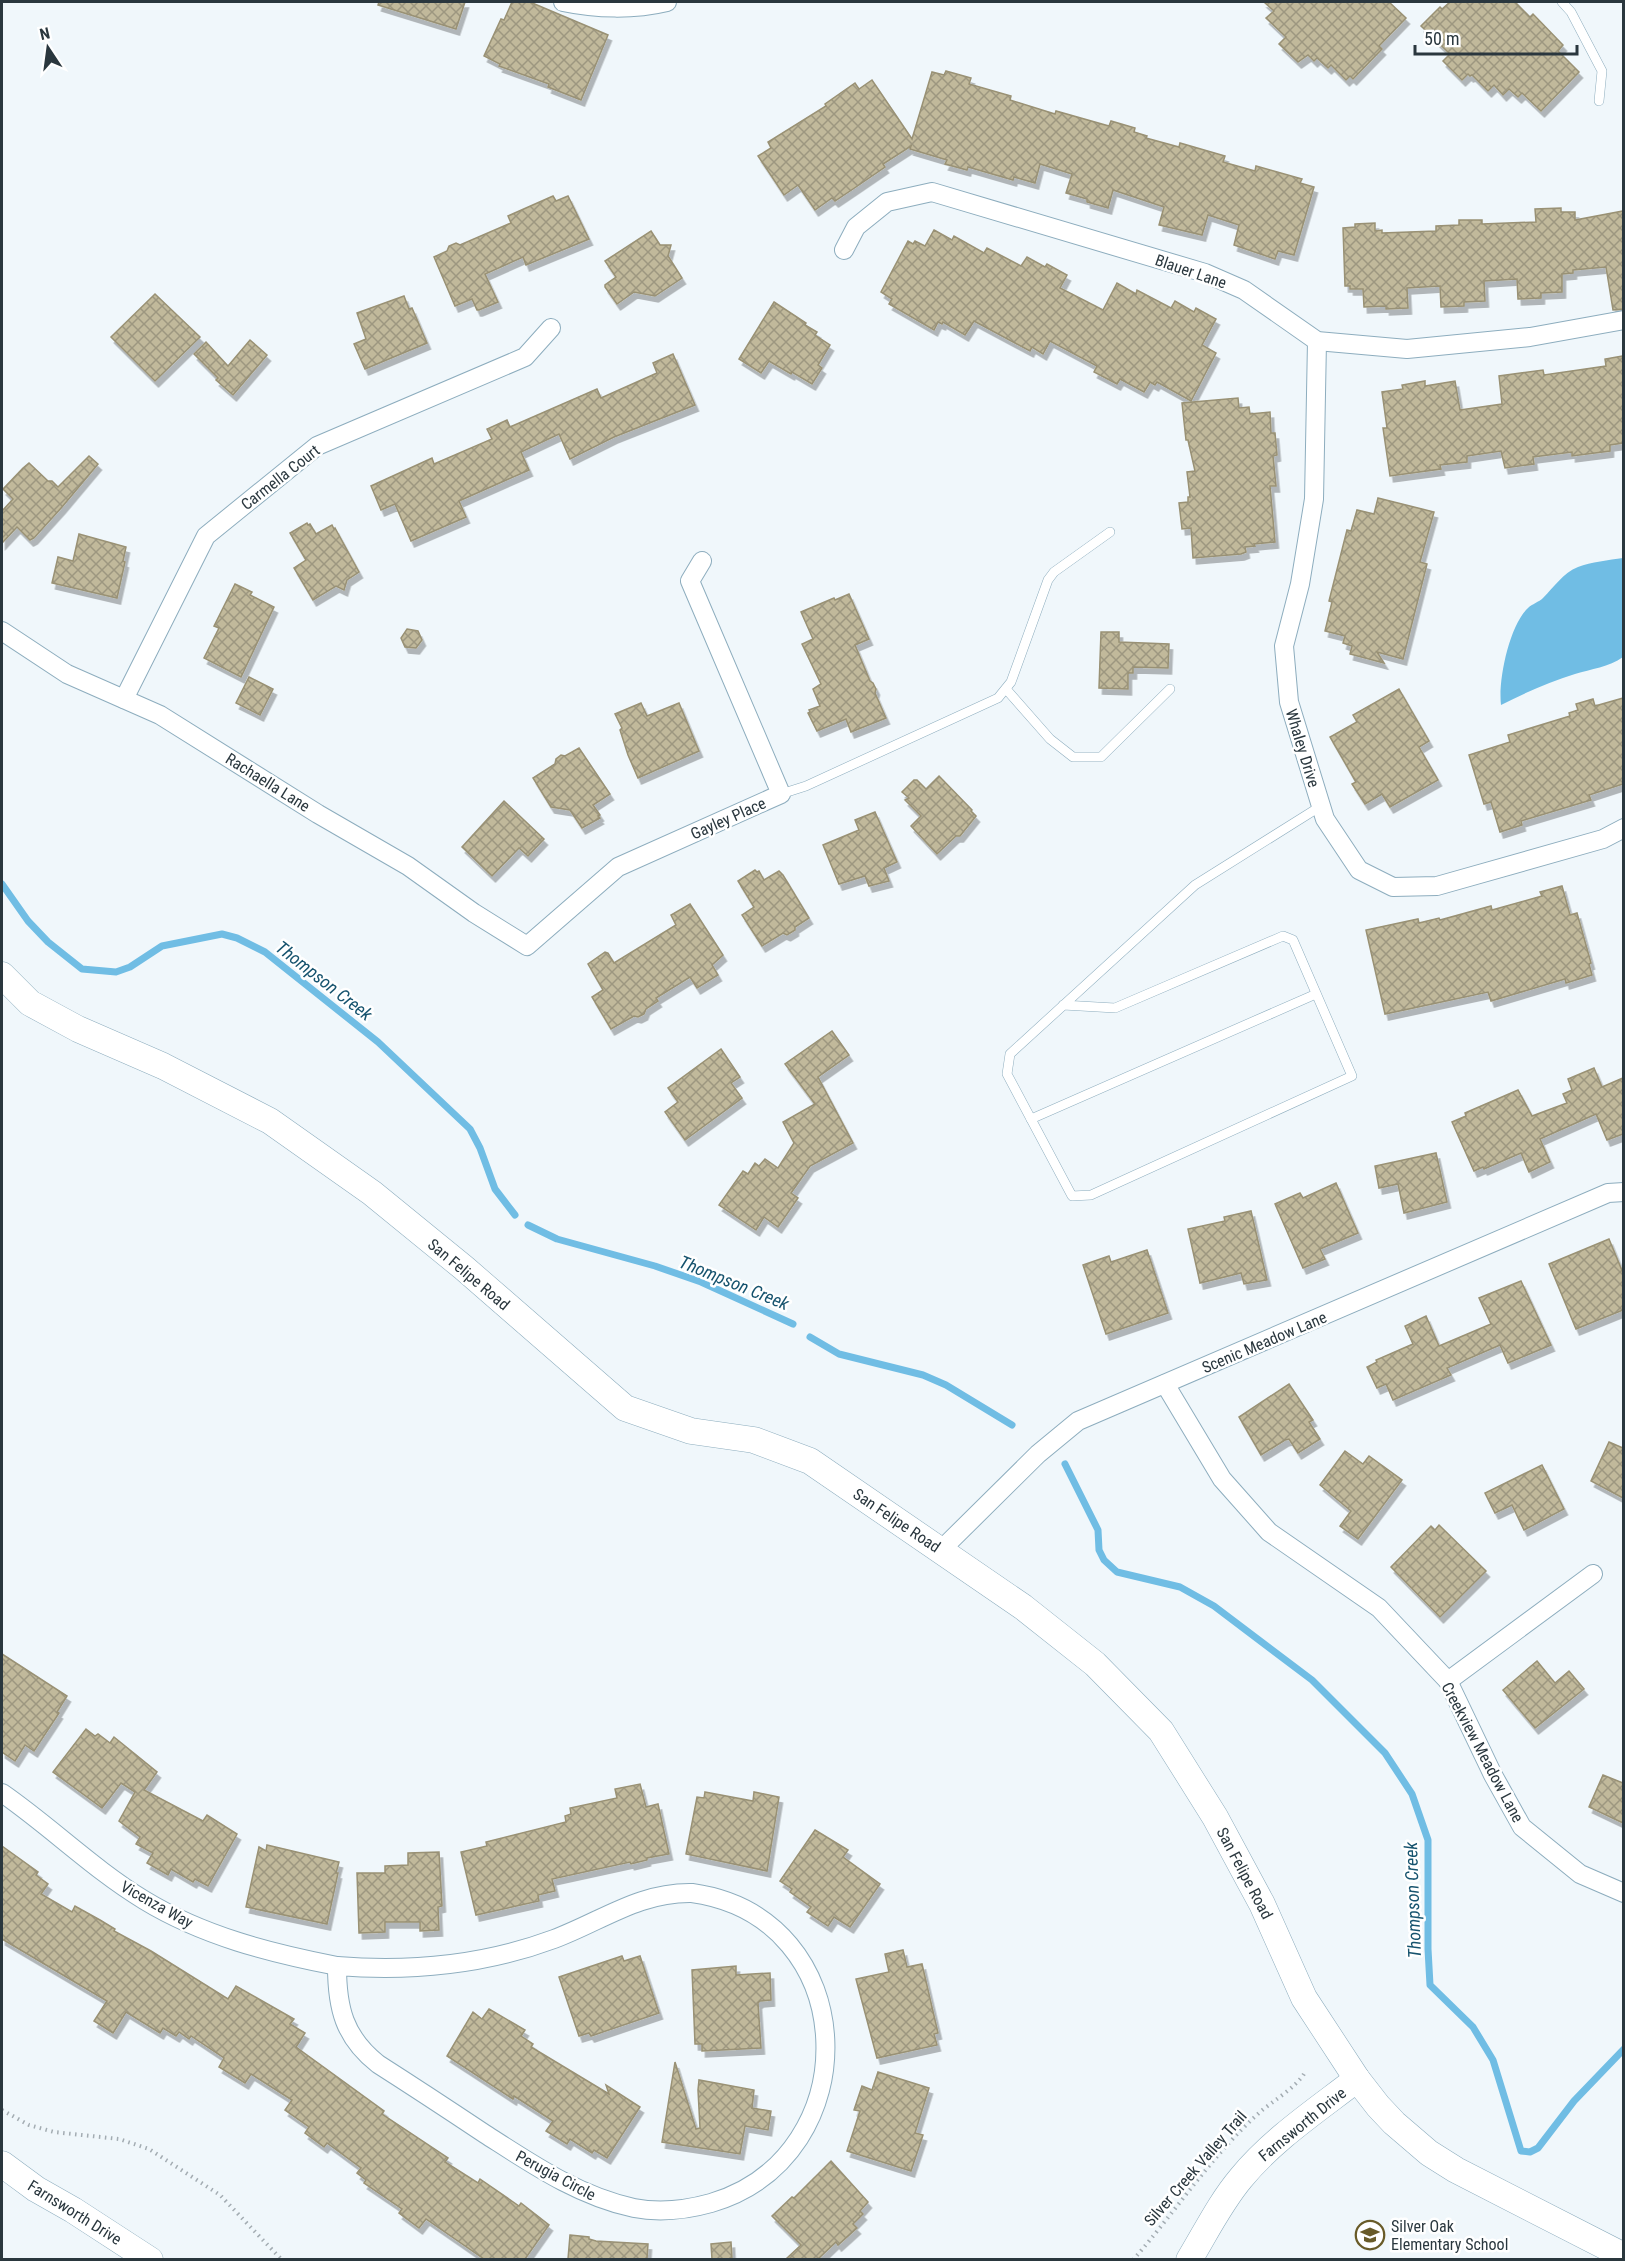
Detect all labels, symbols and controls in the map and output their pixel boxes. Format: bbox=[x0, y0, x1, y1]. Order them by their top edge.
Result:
north arrow bbox=[18, 18, 78, 78]
scale bar bbox=[1415, 18, 1577, 56]
text: N bbox=[38, 24, 52, 44]
text: 50 m bbox=[1424, 28, 1459, 49]
street label: Blauer Lane bbox=[1153, 250, 1229, 293]
street label: Carmella Court bbox=[237, 441, 324, 514]
street label: Whaley Drive bbox=[1282, 707, 1323, 790]
street label: Rachaella Lane bbox=[222, 749, 313, 816]
street label: Gayley Place bbox=[688, 793, 769, 843]
water label: Thompson Creek bbox=[272, 936, 378, 1025]
street label: San Felipe Road bbox=[424, 1235, 513, 1314]
water label: Thompson Creek bbox=[676, 1251, 793, 1315]
street label: Scenic Meadow Lane bbox=[1199, 1308, 1329, 1377]
street label: San Felipe Road bbox=[850, 1484, 944, 1557]
street label: Creekview Meadow Lane bbox=[1438, 1679, 1528, 1826]
street label: San Felipe Road bbox=[1212, 1824, 1277, 1922]
water label: Thompson Creek bbox=[1400, 1840, 1425, 1959]
street label: Vicenza Way bbox=[117, 1877, 197, 1932]
street label: Farnsworth Drive bbox=[1255, 2083, 1350, 2165]
street label: Silver Creek Valley Trail bbox=[1140, 2107, 1251, 2230]
street label: Perugia Circle bbox=[513, 2146, 599, 2204]
street label: Farnsworth Drive bbox=[24, 2176, 125, 2249]
place label: Silver Oak Elementary School bbox=[1391, 2217, 1508, 2254]
school or university icon: Silver Oak Elementary School bbox=[1354, 2219, 1386, 2251]

